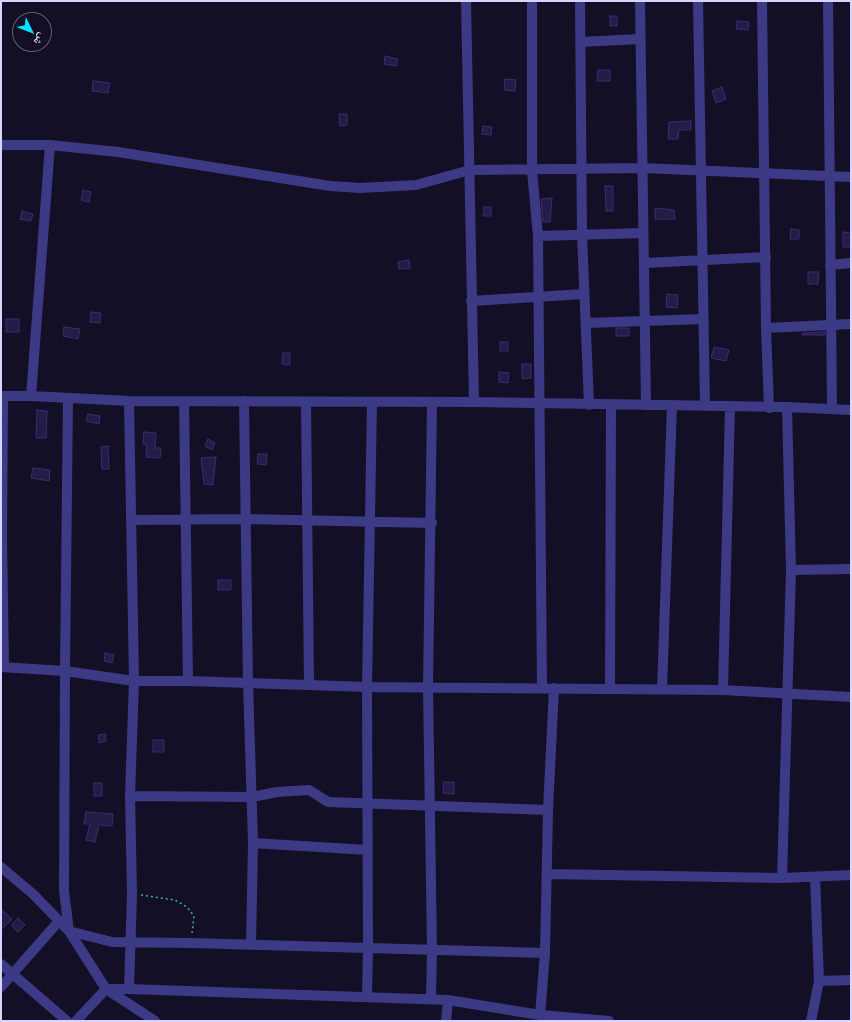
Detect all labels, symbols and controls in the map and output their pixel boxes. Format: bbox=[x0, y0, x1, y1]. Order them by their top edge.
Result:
north arrow bbox=[12, 12, 52, 52]
text: ش bbox=[31, 30, 50, 49]

